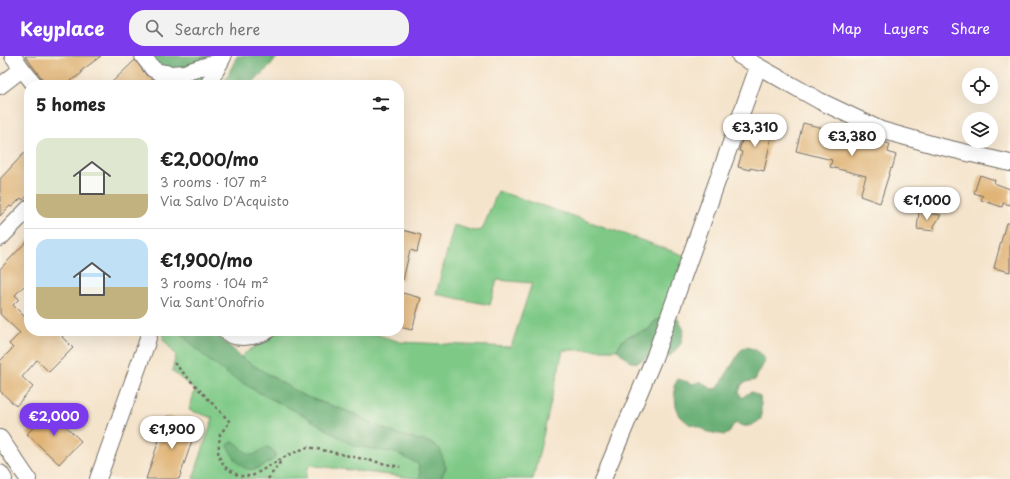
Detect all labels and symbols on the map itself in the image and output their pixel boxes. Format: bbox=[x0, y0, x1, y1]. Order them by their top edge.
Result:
pin: €3,310 bbox=[722, 114, 788, 148]
pin: €3,380 bbox=[819, 123, 885, 157]
pin: €1,000 bbox=[894, 187, 960, 221]
pin: €2,000 bbox=[21, 403, 87, 437]
pin: €1,900 bbox=[139, 416, 205, 450]

